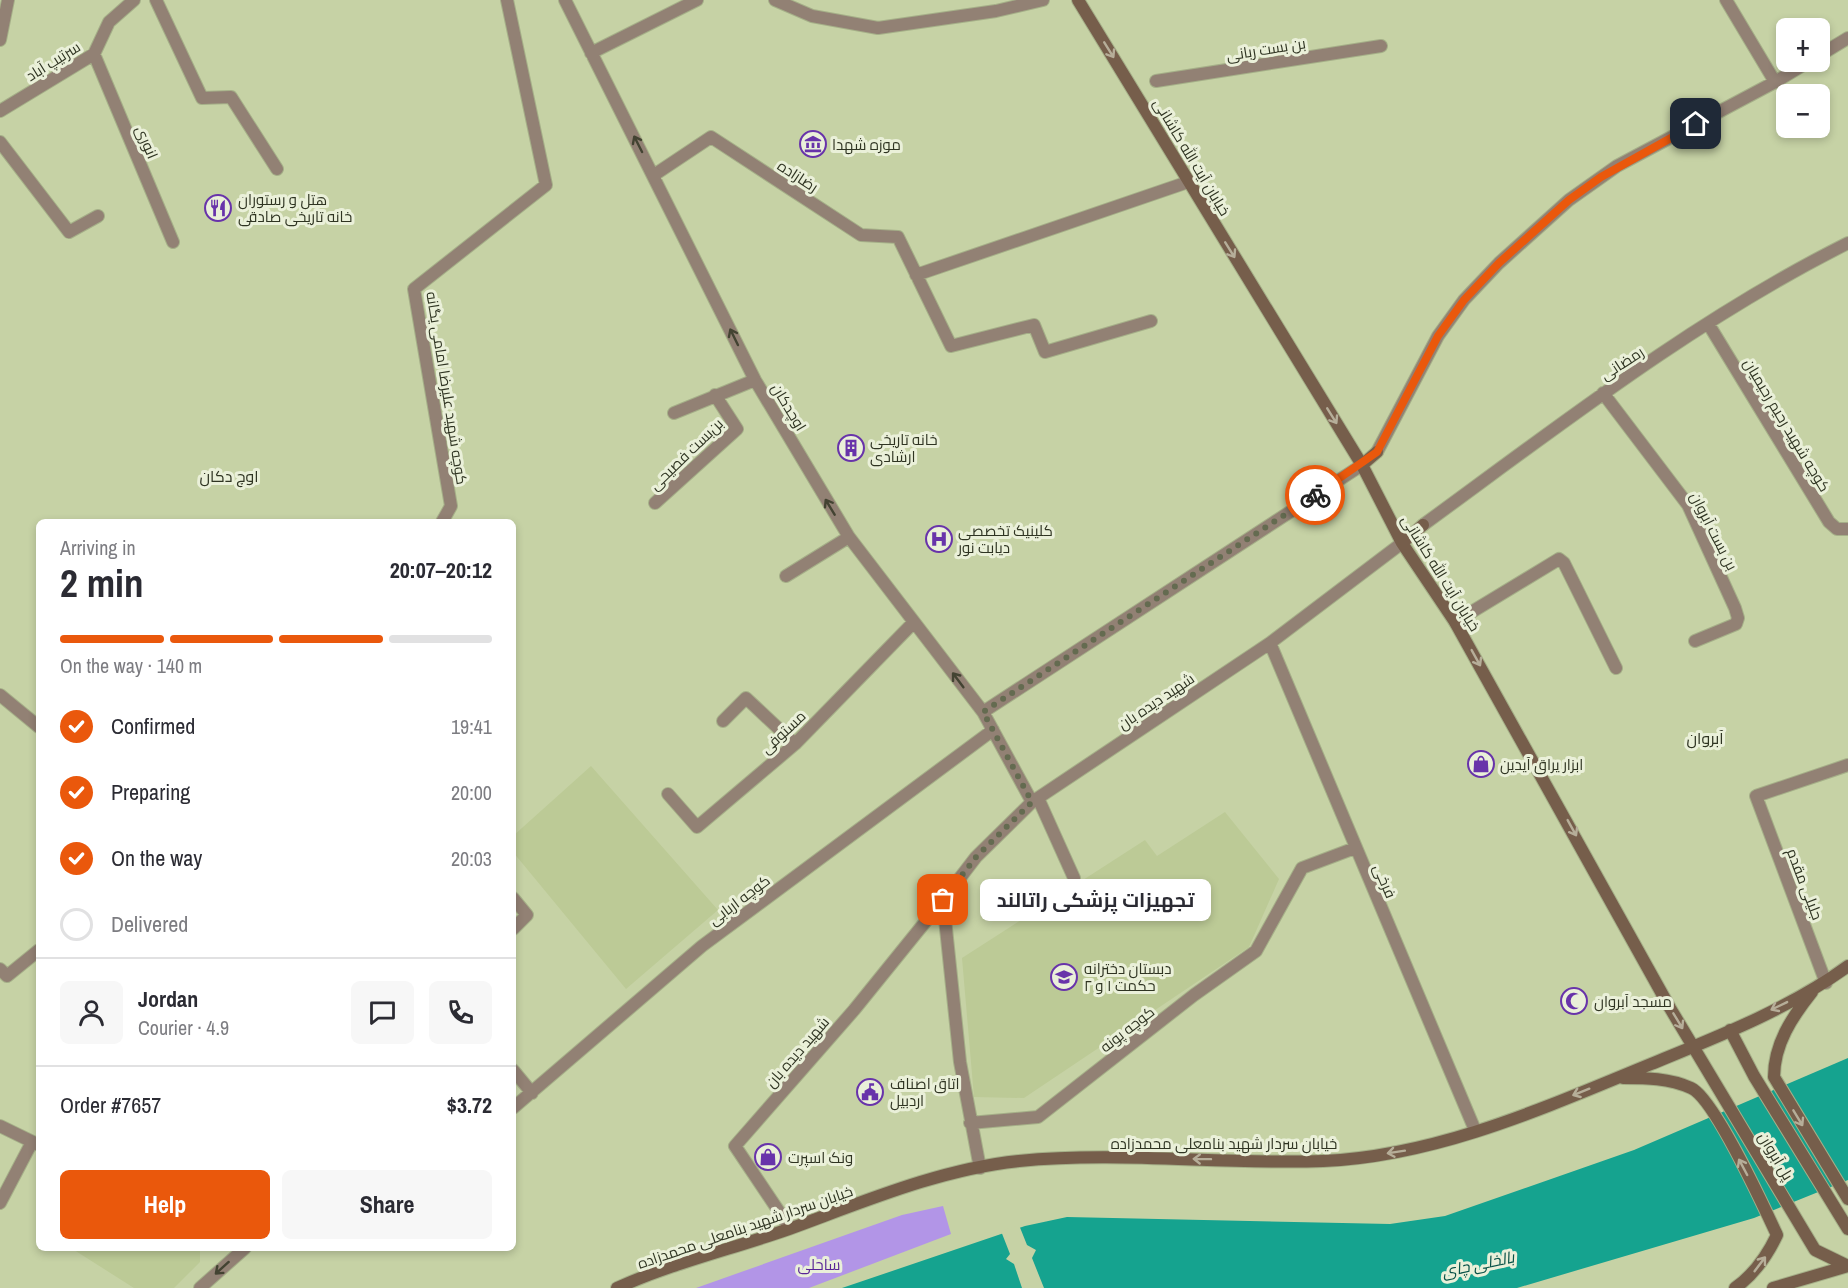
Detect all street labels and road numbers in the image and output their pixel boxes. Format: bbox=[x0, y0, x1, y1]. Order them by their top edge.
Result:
street label: بن بست ربانی bbox=[1225, 32, 1307, 66]
street label: سرتیپ آباد bbox=[22, 36, 84, 86]
street label: خیابان آیت الله کاشانی bbox=[1149, 94, 1235, 220]
street label: انوری bbox=[131, 122, 163, 162]
street label: رضازاده bbox=[774, 155, 822, 197]
street label: کوچه شهید علیرضا امامی یگانه bbox=[421, 290, 473, 486]
street label: رمضانی bbox=[1596, 341, 1648, 385]
street label: کوچه شهید رحیم رحیمیان bbox=[1739, 354, 1835, 496]
street label: اوچدکان bbox=[767, 379, 811, 435]
street label: بن‌بست فصیحی bbox=[644, 413, 728, 495]
street label: بن بست آبروان bbox=[1685, 488, 1743, 574]
street label: خیابان آیت الله کاشانی bbox=[1397, 511, 1485, 635]
street label: شهید دیده بان bbox=[1114, 668, 1198, 734]
street label: مستوفی bbox=[756, 706, 810, 758]
street label: جلیلی مقدم bbox=[1782, 845, 1828, 923]
street label: فرخی bbox=[1368, 861, 1402, 901]
street label: کوچه اربابی bbox=[704, 870, 774, 930]
street label: کوچه پونه bbox=[1095, 1001, 1159, 1057]
street label: شهید دیده بان bbox=[760, 1012, 834, 1092]
street label: پل آبروان bbox=[1753, 1128, 1799, 1184]
street label: خیابان سردار شهید بنامعلی محمدزاده bbox=[1111, 1133, 1337, 1154]
street label: خیابان سردار شهید بنامعلی محمدزاده bbox=[634, 1180, 856, 1274]

